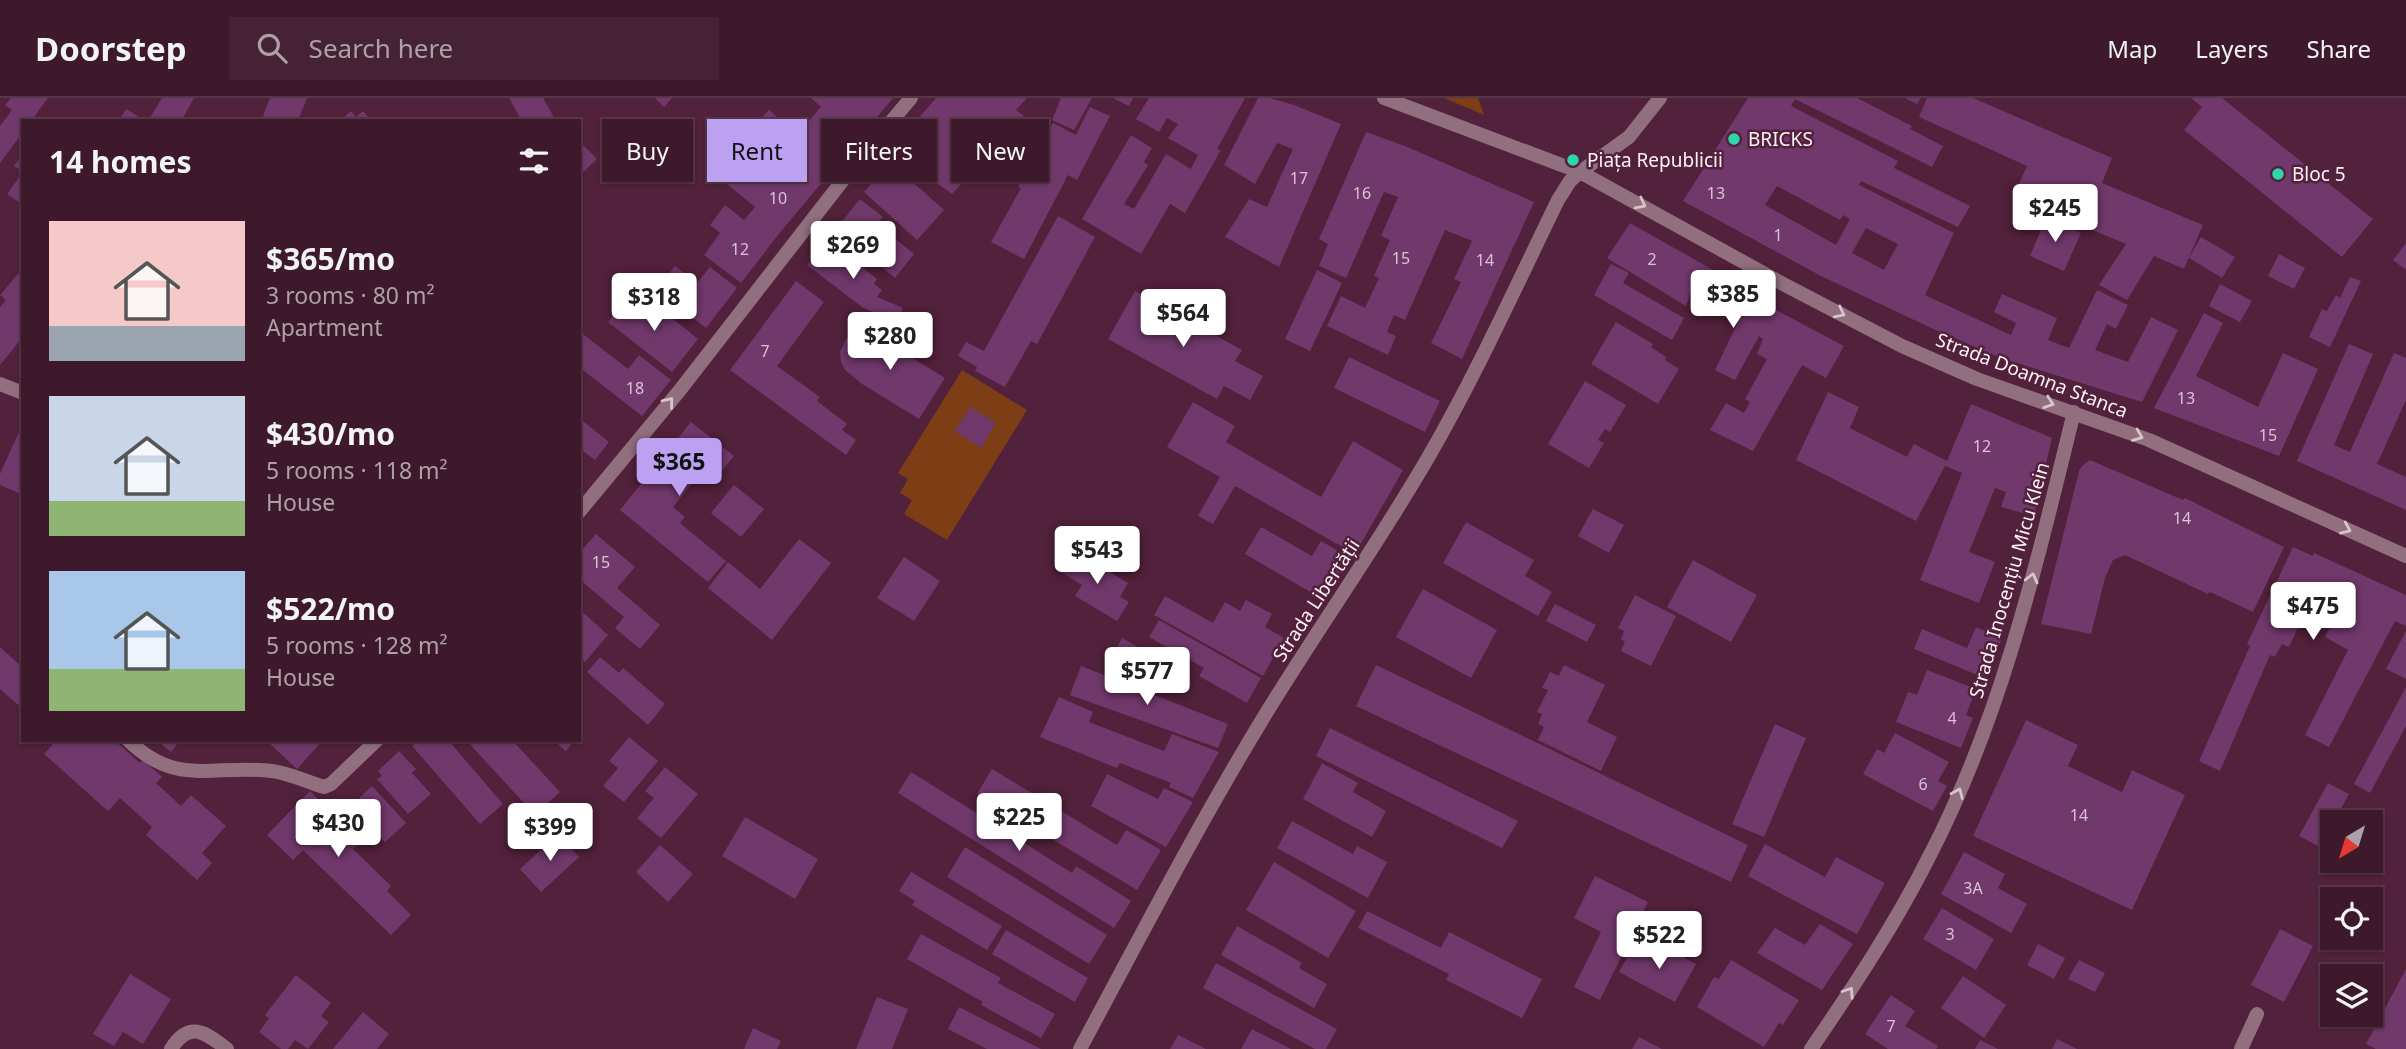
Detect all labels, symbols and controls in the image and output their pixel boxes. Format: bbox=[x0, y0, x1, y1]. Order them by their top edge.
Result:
search box bbox=[229, 17, 719, 80]
text: Doorstep bbox=[35, 26, 187, 71]
icon: search bbox=[253, 29, 291, 67]
text: Search here bbox=[309, 30, 453, 66]
text: Map bbox=[2107, 32, 2157, 65]
text: Layers bbox=[2195, 32, 2269, 65]
text: Share bbox=[2307, 32, 2371, 65]
chip: Buy bbox=[602, 119, 693, 182]
chip: Rent bbox=[707, 119, 807, 182]
chip: Filters bbox=[821, 119, 937, 182]
chip: New bbox=[951, 119, 1049, 182]
place label: BRICKS bbox=[1748, 126, 1813, 152]
marker: BRICKS bbox=[1726, 131, 1742, 147]
text: 14 homes bbox=[49, 141, 192, 182]
icon: filters bbox=[515, 142, 553, 180]
place label: Piața Republicii bbox=[1587, 147, 1723, 173]
marker: Piața Republicii bbox=[1565, 152, 1581, 168]
place label: Bloc 5 bbox=[2292, 161, 2346, 187]
marker: Bloc 5 bbox=[2270, 166, 2286, 182]
house number: 17 bbox=[1290, 167, 1308, 189]
house number: 16 bbox=[1353, 182, 1371, 204]
house number: 13 bbox=[1707, 182, 1725, 204]
pin: $245 bbox=[2014, 184, 2096, 244]
house number: 10 bbox=[769, 187, 787, 209]
text: $245 bbox=[2029, 191, 2081, 223]
one-way arrow bbox=[1633, 196, 1646, 209]
pin: $269 bbox=[812, 222, 894, 281]
house number: 1 bbox=[1773, 224, 1783, 246]
text: $269 bbox=[827, 228, 879, 260]
text: $365/mo bbox=[266, 238, 395, 279]
house number: 12 bbox=[731, 238, 749, 260]
house number: 15 bbox=[1392, 247, 1410, 269]
house number: 2 bbox=[1647, 248, 1657, 270]
icon: home bbox=[105, 249, 189, 333]
house number: 14 bbox=[1476, 249, 1494, 271]
pin: $385 bbox=[1692, 271, 1774, 330]
pin: $318 bbox=[613, 274, 695, 333]
text: $385 bbox=[1707, 277, 1759, 309]
text: 3 rooms · 80 m² bbox=[266, 279, 435, 311]
text: $318 bbox=[628, 280, 680, 312]
pin: $564 bbox=[1142, 289, 1224, 349]
text: $564 bbox=[1157, 296, 1209, 328]
one-way arrow bbox=[1833, 305, 1845, 318]
text: Apartment bbox=[266, 311, 383, 343]
pin: $280 bbox=[849, 313, 931, 372]
text: $280 bbox=[864, 319, 916, 351]
street label: Strada Doamna Stanca bbox=[1932, 326, 2132, 424]
house number: 7 bbox=[760, 340, 770, 362]
house number: 18 bbox=[626, 377, 644, 399]
house number: 13 bbox=[2177, 387, 2195, 409]
one-way arrow bbox=[2042, 395, 2054, 409]
one-way arrow bbox=[661, 398, 674, 410]
text: $430/mo bbox=[266, 413, 395, 454]
icon: home bbox=[105, 424, 189, 508]
house number: 15 bbox=[2259, 424, 2277, 446]
one-way arrow bbox=[2132, 427, 2144, 441]
house number: 12 bbox=[1973, 435, 1991, 457]
pin: $365 bbox=[638, 438, 720, 498]
text: $365 bbox=[653, 445, 705, 477]
text: 5 rooms · 118 m² bbox=[266, 454, 448, 486]
street label: Strada Inocențiu Micu Klein bbox=[1963, 459, 2055, 701]
text: House bbox=[266, 486, 335, 518]
house number: 14 bbox=[2173, 507, 2191, 529]
one-way arrow bbox=[2339, 521, 2351, 535]
pin: $543 bbox=[1056, 526, 1138, 586]
text: $543 bbox=[1071, 533, 1123, 565]
street label: Strada Libertății bbox=[1266, 533, 1366, 667]
house number: 15 bbox=[592, 551, 610, 573]
one-way arrow bbox=[2024, 572, 2038, 584]
pin: $475 bbox=[2272, 582, 2354, 642]
text: $522/mo bbox=[266, 588, 395, 629]
text: $475 bbox=[2287, 589, 2339, 621]
icon: home bbox=[105, 599, 189, 683]
text: 5 rooms · 128 m² bbox=[266, 629, 448, 661]
pin: $577 bbox=[1106, 648, 1188, 707]
text: $577 bbox=[1121, 654, 1173, 686]
text: House bbox=[266, 661, 335, 693]
house number: 4 bbox=[1947, 707, 1957, 729]
house number: 6 bbox=[1918, 773, 1928, 795]
one-way arrow bbox=[1950, 788, 1964, 800]
pin: $225 bbox=[978, 794, 1060, 853]
pin: $430 bbox=[297, 800, 379, 859]
text: $225 bbox=[993, 800, 1045, 832]
pin: $399 bbox=[509, 804, 591, 863]
house number: 14 bbox=[2070, 804, 2088, 826]
text: $430 bbox=[312, 806, 364, 838]
text: $399 bbox=[524, 810, 576, 842]
north arrow bbox=[2320, 810, 2384, 873]
map controls bbox=[2320, 810, 2383, 1027]
house number: 3A bbox=[1963, 877, 1983, 899]
button: locate bbox=[2320, 887, 2383, 950]
pin: $522 bbox=[1618, 912, 1700, 971]
text: $522 bbox=[1633, 918, 1685, 950]
house number: 3 bbox=[1945, 923, 1955, 945]
button: layers bbox=[2320, 964, 2383, 1027]
one-way arrow bbox=[1841, 987, 1853, 1000]
house number: 7 bbox=[1886, 1015, 1896, 1037]

